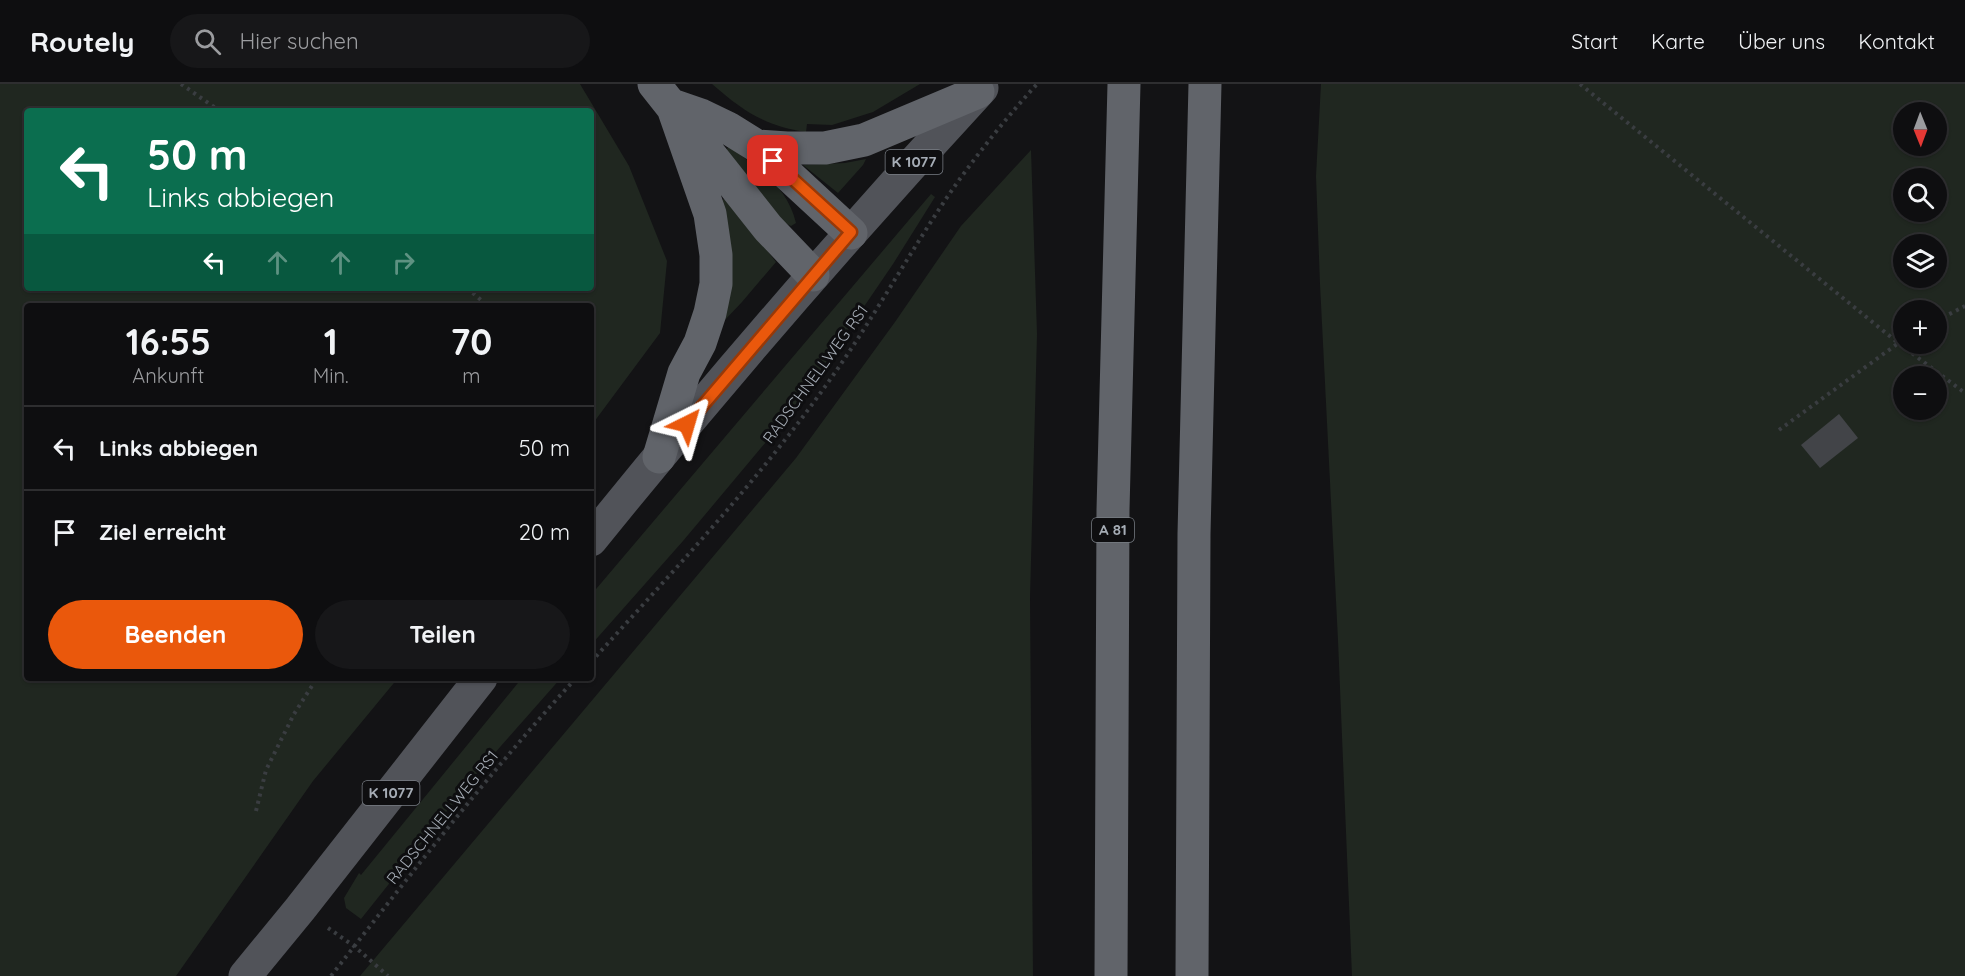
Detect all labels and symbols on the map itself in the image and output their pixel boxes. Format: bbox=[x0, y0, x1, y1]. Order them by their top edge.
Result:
north arrow bbox=[1893, 102, 1947, 156]
pin bbox=[747, 135, 798, 186]
road number: K 1077 bbox=[886, 150, 942, 174]
street label: RADSCHNELLWEG RS1 bbox=[758, 301, 872, 447]
position arrow bbox=[655, 392, 719, 456]
road number: A 81 bbox=[1092, 518, 1134, 542]
street label: RADSCHNELLWEG RS1 bbox=[382, 746, 502, 888]
road number: K 1077 bbox=[362, 781, 420, 805]

